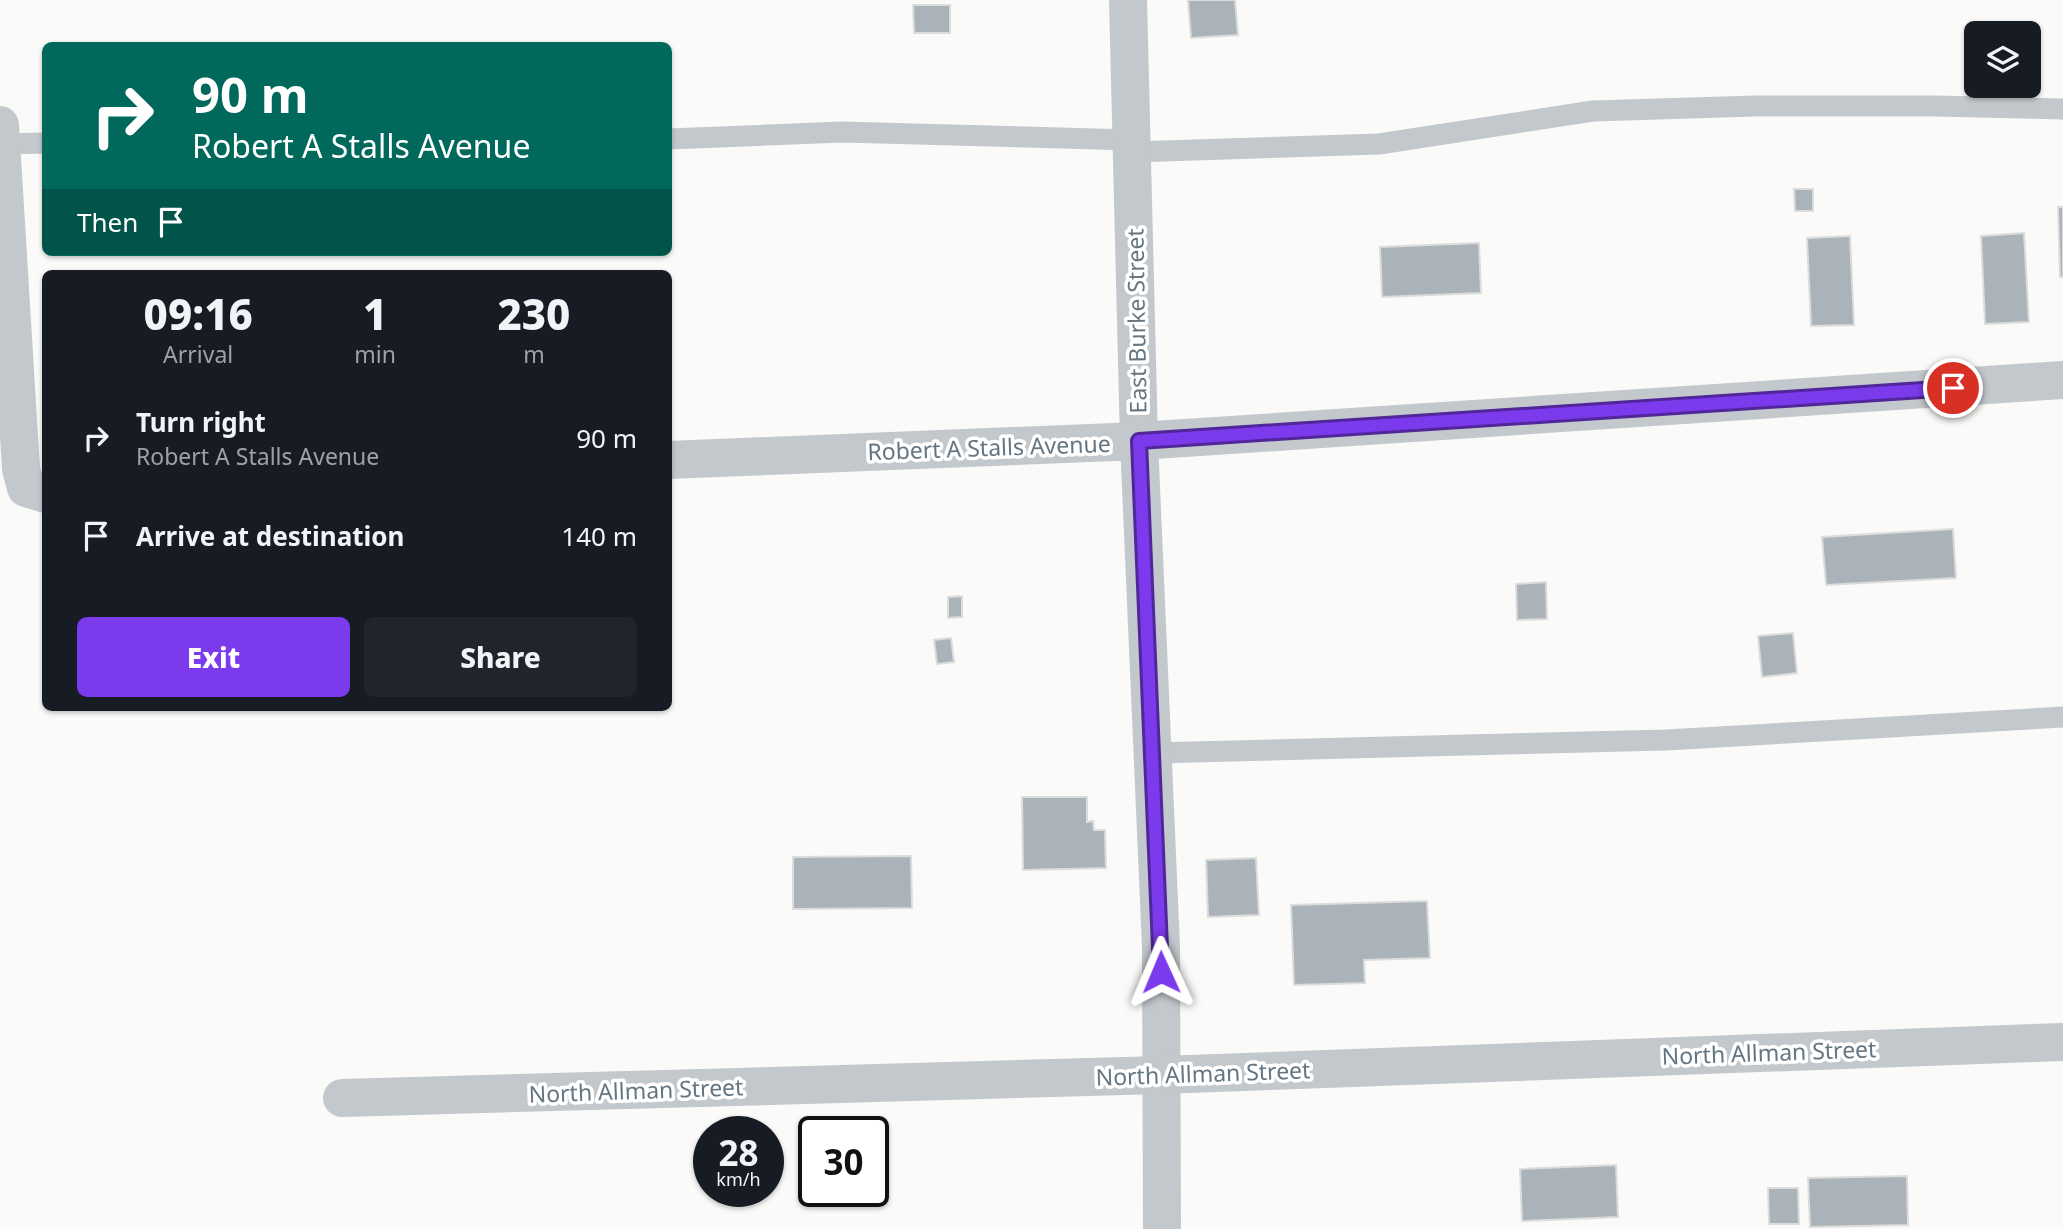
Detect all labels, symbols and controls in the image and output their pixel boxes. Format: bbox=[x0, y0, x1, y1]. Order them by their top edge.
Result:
map controls bbox=[1964, 21, 2041, 98]
button: layers bbox=[1964, 21, 2041, 98]
text: 90 m bbox=[192, 61, 309, 127]
icon: right bbox=[77, 70, 168, 161]
text: Robert A Stalls Avenue bbox=[192, 124, 530, 167]
icon: arrive bbox=[152, 203, 190, 241]
text: Then bbox=[77, 204, 138, 240]
street label: East Burke Street bbox=[1118, 228, 1154, 414]
text: 09:16 bbox=[144, 285, 253, 342]
text: 1 bbox=[363, 285, 387, 342]
text: 230 bbox=[498, 285, 570, 342]
text: Arrival bbox=[163, 338, 233, 370]
text: min bbox=[354, 338, 396, 370]
text: m bbox=[523, 338, 545, 370]
pin bbox=[1923, 358, 1983, 418]
icon: arrive bbox=[1934, 369, 1972, 407]
text: Turn right bbox=[136, 404, 266, 440]
icon: right bbox=[77, 419, 115, 457]
text: 90 m bbox=[576, 420, 637, 456]
street label: Robert A Stalls Avenue bbox=[867, 427, 1111, 467]
text: Robert A Stalls Avenue bbox=[136, 440, 379, 472]
icon: arrive bbox=[77, 517, 115, 555]
text: Arrive at destination bbox=[136, 518, 405, 554]
text: 140 m bbox=[561, 518, 637, 554]
button: Exit bbox=[77, 617, 350, 697]
button: Share bbox=[364, 617, 637, 697]
position arrow bbox=[1124, 935, 1198, 1009]
street label: North Allman Street bbox=[1661, 1032, 1877, 1072]
street label: North Allman Street bbox=[1095, 1053, 1311, 1093]
street label: North Allman Street bbox=[528, 1070, 744, 1110]
speed limit sign: 30 bbox=[798, 1116, 889, 1207]
text: 28 bbox=[718, 1129, 759, 1176]
text: km/h bbox=[716, 1167, 761, 1191]

